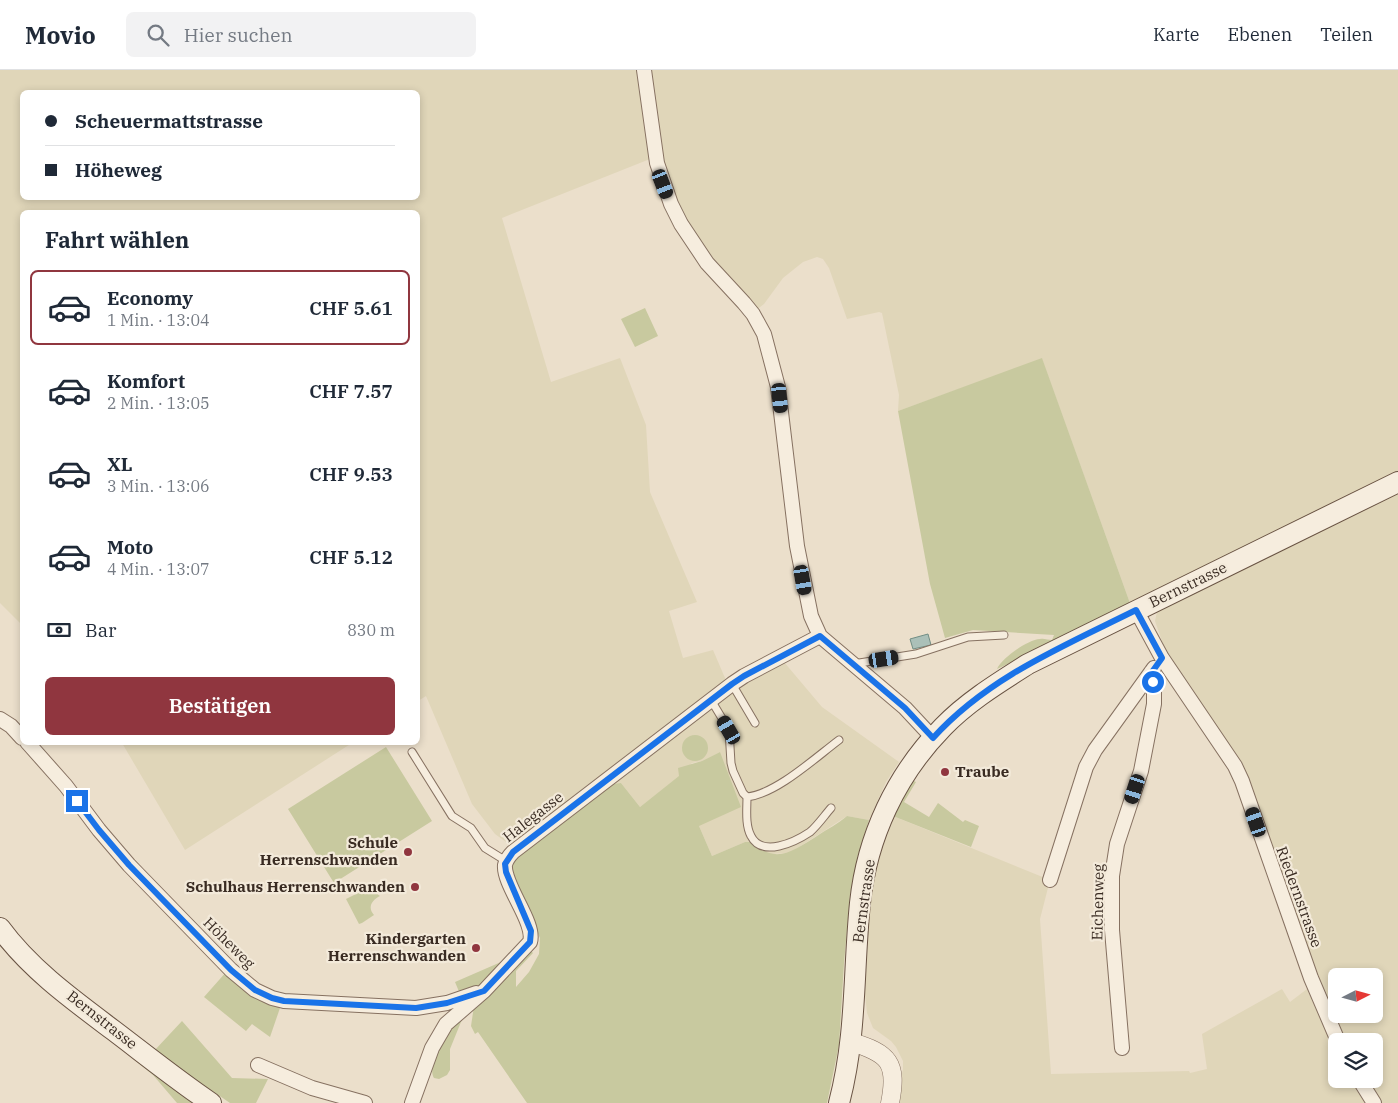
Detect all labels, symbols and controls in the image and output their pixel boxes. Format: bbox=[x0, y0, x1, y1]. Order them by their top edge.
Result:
search box bbox=[126, 12, 476, 57]
text: Movio bbox=[25, 19, 96, 51]
icon: search bbox=[144, 21, 172, 49]
text: Hier suchen bbox=[184, 23, 293, 47]
text: Karte bbox=[1153, 23, 1199, 46]
text: Ebenen bbox=[1227, 23, 1292, 46]
text: Teilen bbox=[1320, 23, 1373, 46]
text: Scheuermattstrasse bbox=[75, 109, 263, 133]
text: Höheweg bbox=[75, 158, 162, 182]
car bbox=[650, 167, 675, 201]
text: Fahrt wählen bbox=[45, 225, 189, 254]
icon: car bbox=[47, 285, 92, 330]
text: Economy bbox=[107, 286, 193, 310]
text: CHF 5.61 bbox=[309, 296, 393, 320]
text: 1 Min. · 13:04 bbox=[107, 310, 210, 330]
icon: car bbox=[47, 368, 92, 413]
text: Komfort bbox=[107, 369, 185, 393]
text: CHF 7.57 bbox=[309, 379, 393, 403]
car bbox=[770, 382, 789, 414]
text: 2 Min. · 13:05 bbox=[107, 393, 210, 413]
icon: car bbox=[47, 451, 92, 496]
text: XL bbox=[107, 452, 133, 476]
text: CHF 9.53 bbox=[309, 462, 393, 486]
text: 3 Min. · 13:06 bbox=[107, 476, 210, 496]
icon: car bbox=[47, 534, 92, 579]
text: Moto bbox=[107, 535, 153, 559]
text: CHF 5.12 bbox=[309, 545, 393, 569]
street label: Bernstrasse bbox=[1146, 558, 1230, 612]
text: 4 Min. · 13:07 bbox=[107, 559, 210, 579]
car bbox=[793, 564, 812, 596]
icon: cash bbox=[45, 616, 73, 644]
text: Bar bbox=[85, 618, 117, 642]
text: 830 m bbox=[347, 620, 395, 640]
car bbox=[868, 649, 899, 669]
route start bbox=[1142, 671, 1164, 693]
button: Bestätigen bbox=[45, 677, 395, 735]
car bbox=[715, 713, 742, 747]
place label: Traube bbox=[955, 762, 1009, 781]
marker: Traube bbox=[939, 766, 951, 778]
car bbox=[1123, 772, 1146, 806]
street label: Halegasse bbox=[499, 787, 567, 846]
route end bbox=[66, 790, 88, 812]
car bbox=[1244, 805, 1267, 839]
place label: Schule Herrenschwanden bbox=[260, 833, 398, 869]
street label: Riedernstrasse bbox=[1272, 844, 1327, 950]
marker: Schule Herrenschwanden bbox=[402, 846, 414, 858]
street label: Bernstrasse bbox=[848, 858, 879, 944]
street label: Eichenweg bbox=[1087, 863, 1108, 940]
place label: Schulhaus Herrenschwanden bbox=[186, 877, 405, 896]
marker: Schulhaus Herrenschwanden bbox=[409, 881, 421, 893]
street label: Höheweg bbox=[200, 913, 259, 972]
place label: Kindergarten Herrenschwanden bbox=[328, 929, 466, 965]
marker: Kindergarten Herrenschwanden bbox=[470, 942, 482, 954]
north arrow bbox=[1328, 968, 1382, 1022]
map controls bbox=[1328, 968, 1383, 1088]
street label: Bernstrasse bbox=[63, 986, 141, 1053]
button: layers bbox=[1328, 1033, 1383, 1088]

